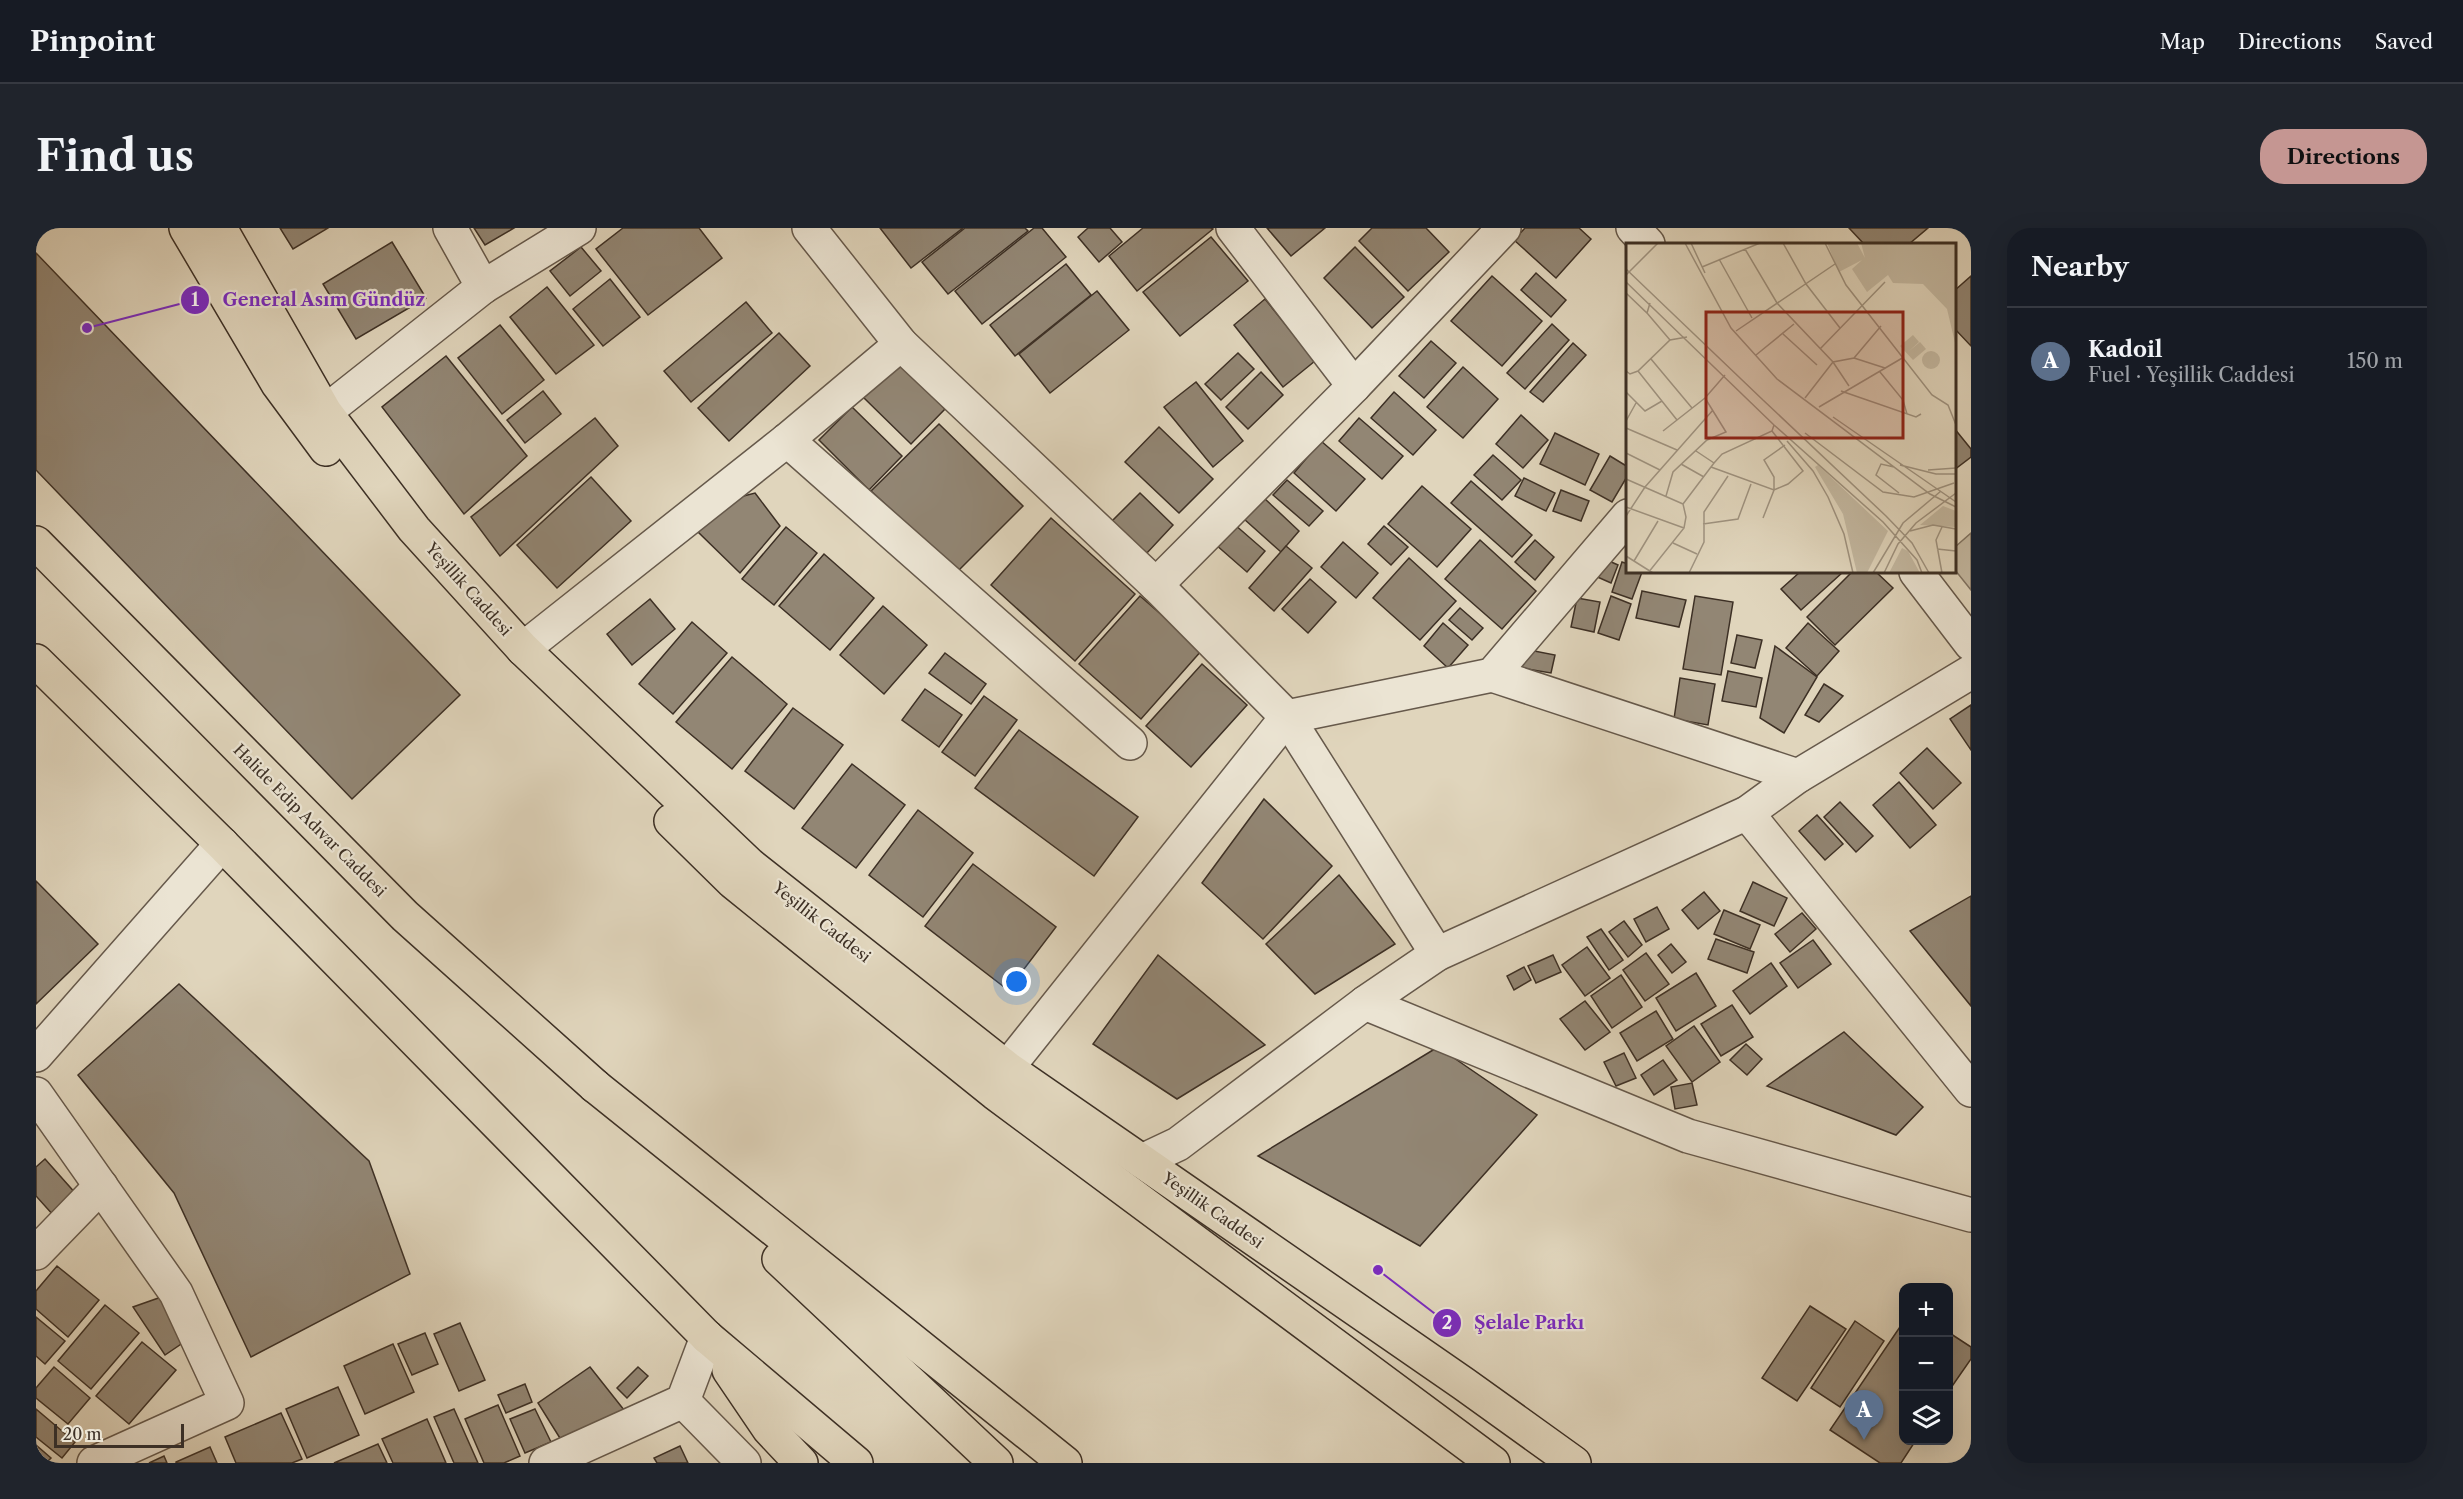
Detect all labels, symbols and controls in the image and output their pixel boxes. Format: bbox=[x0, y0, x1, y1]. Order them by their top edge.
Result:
text: Pinpoint bbox=[30, 24, 155, 58]
text: Map bbox=[2160, 29, 2205, 54]
text: Directions bbox=[2238, 29, 2342, 54]
text: Saved bbox=[2375, 29, 2433, 54]
button: Directions bbox=[2260, 129, 2427, 184]
text: Find us bbox=[36, 130, 194, 182]
inset map bbox=[1626, 243, 1956, 573]
text: Nearby bbox=[2031, 251, 2129, 283]
callout: General Asım Gündüz bbox=[180, 282, 438, 318]
text: 1 bbox=[191, 289, 199, 311]
text: General Asım Gündüz bbox=[222, 289, 426, 311]
text: Kadoil bbox=[2088, 336, 2163, 363]
text: A bbox=[2043, 349, 2058, 373]
text: 150 m bbox=[2347, 349, 2403, 373]
text: Fuel · Yeşillik Caddesi bbox=[2088, 363, 2295, 387]
street label: Yeşillik Caddesi bbox=[421, 537, 516, 640]
street label: Halide Edip Adıvar Caddesi bbox=[229, 739, 391, 901]
street label: Yeşillik Caddesi bbox=[768, 877, 875, 967]
your location bbox=[1002, 967, 1031, 996]
street label: Yeşillik Caddesi bbox=[1158, 1167, 1268, 1252]
map controls bbox=[1899, 1283, 1953, 1445]
button: + bbox=[1899, 1283, 1953, 1337]
callout: Şelale Parkı bbox=[1432, 1305, 1596, 1341]
text: 2 bbox=[1442, 1312, 1452, 1334]
text: Şelale Parkı bbox=[1474, 1312, 1585, 1334]
button: − bbox=[1899, 1337, 1953, 1391]
pin: A bbox=[1844, 1390, 1884, 1440]
button: layers bbox=[1899, 1391, 1953, 1445]
scale bar bbox=[54, 1421, 184, 1448]
text: 20 m bbox=[63, 1424, 102, 1444]

